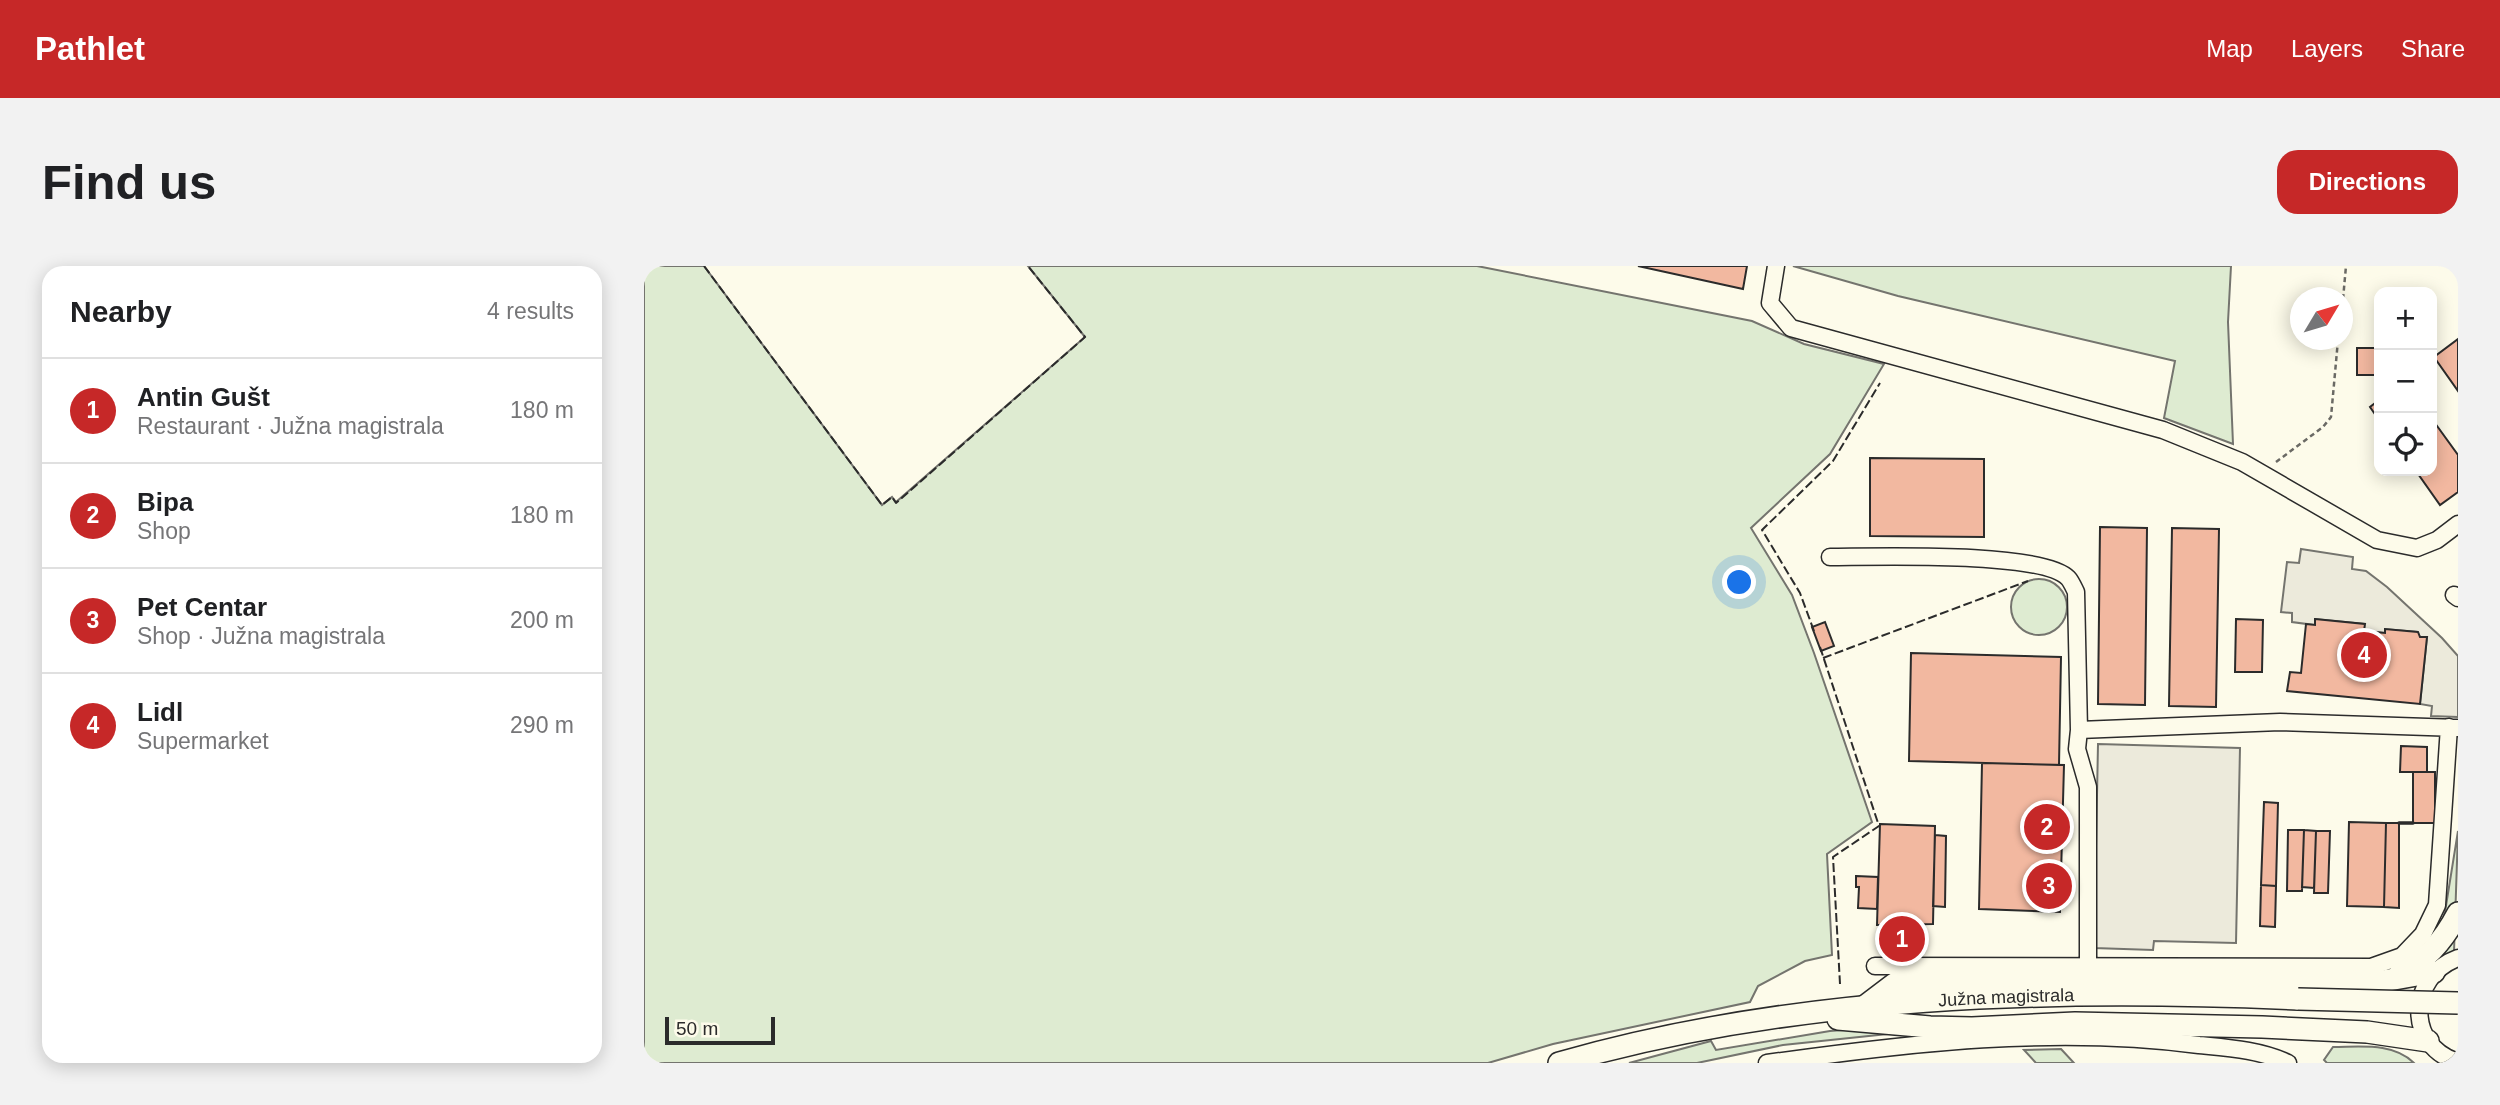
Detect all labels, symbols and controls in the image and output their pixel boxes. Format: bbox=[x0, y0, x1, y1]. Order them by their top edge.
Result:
text: Pathlet bbox=[35, 30, 145, 67]
text: Map bbox=[2206, 35, 2253, 62]
text: Layers bbox=[2291, 35, 2363, 62]
text: Share bbox=[2401, 35, 2465, 62]
button: Directions bbox=[2277, 150, 2458, 214]
text: Find us bbox=[42, 155, 216, 209]
north arrow bbox=[2290, 287, 2353, 350]
map controls bbox=[2374, 287, 2437, 476]
button: + bbox=[2374, 287, 2437, 350]
text: Nearby bbox=[70, 295, 172, 328]
text: 4 results bbox=[487, 298, 574, 324]
button: − bbox=[2374, 350, 2437, 413]
text: Antin Gušt bbox=[137, 382, 270, 412]
text: 1 bbox=[87, 397, 99, 423]
text: 180 m bbox=[510, 397, 574, 423]
text: Restaurant · Južna magistrala bbox=[137, 413, 444, 439]
button: locate bbox=[2374, 413, 2437, 476]
text: Bipa bbox=[137, 487, 193, 517]
text: 2 bbox=[87, 502, 99, 528]
text: 180 m bbox=[510, 502, 574, 528]
text: Shop bbox=[137, 518, 191, 544]
your location bbox=[1722, 565, 1756, 599]
text: Pet Centar bbox=[137, 592, 267, 622]
text: 3 bbox=[87, 607, 99, 633]
text: 200 m bbox=[510, 607, 574, 633]
text: Shop · Južna magistrala bbox=[137, 623, 385, 649]
pin: 4 bbox=[2341, 629, 2387, 681]
text: Lidl bbox=[137, 697, 183, 727]
text: 4 bbox=[87, 712, 99, 738]
text: 290 m bbox=[510, 712, 574, 738]
text: Supermarket bbox=[137, 728, 269, 754]
pin: 2 bbox=[2024, 801, 2070, 853]
pin: 3 bbox=[2026, 860, 2072, 912]
pin: 1 bbox=[1879, 913, 1925, 965]
street label: Južna magistrala bbox=[1937, 985, 2075, 1010]
scale bar bbox=[665, 1014, 775, 1046]
text: 50 m bbox=[676, 1018, 718, 1039]

